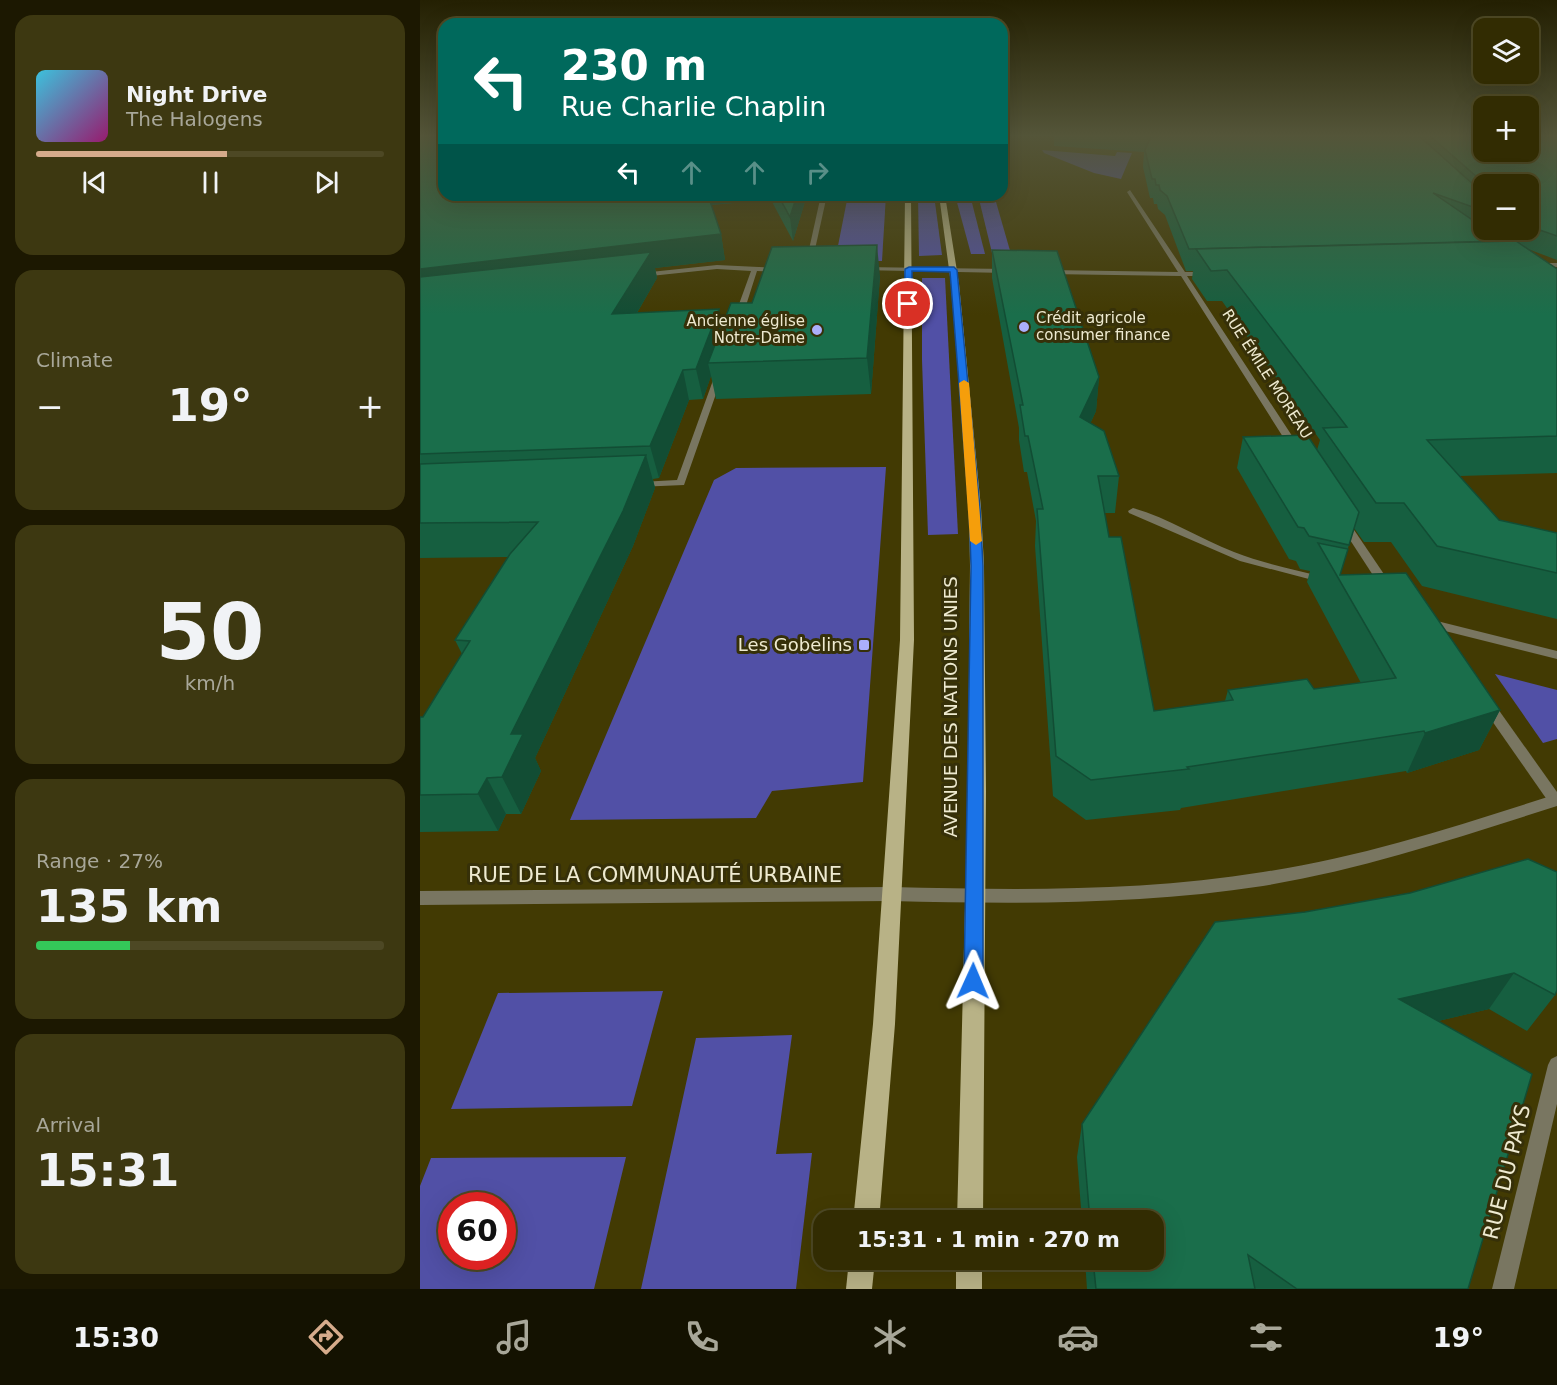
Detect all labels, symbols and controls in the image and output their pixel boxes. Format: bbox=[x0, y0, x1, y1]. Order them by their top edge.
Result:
map controls bbox=[1473, 18, 1539, 240]
button: layers bbox=[1473, 18, 1539, 84]
text: 230 m bbox=[561, 41, 707, 90]
icon: left bbox=[462, 42, 540, 120]
text: Night Drive bbox=[126, 82, 267, 107]
text: Rue Charlie Chaplin bbox=[561, 91, 826, 122]
button: + bbox=[1473, 96, 1539, 162]
text: The Halogens bbox=[126, 107, 263, 131]
icon: left bbox=[612, 156, 645, 189]
icon: ahead bbox=[675, 156, 708, 189]
icon: ahead bbox=[738, 156, 771, 189]
icon: right bbox=[801, 156, 834, 189]
icon: previous bbox=[78, 166, 111, 199]
icon: pause bbox=[194, 166, 227, 199]
icon: next bbox=[310, 166, 343, 199]
button: − bbox=[1473, 174, 1539, 240]
pin bbox=[882, 278, 933, 329]
icon: arrive bbox=[891, 287, 924, 320]
street label: RUE ÉMILE MOREAU bbox=[1218, 305, 1317, 442]
place label: Crédit agricole consumer finance bbox=[1036, 309, 1170, 344]
place label: Ancienne église Notre-Dame bbox=[686, 312, 805, 347]
marker: Crédit agricole consumer finance bbox=[1017, 320, 1031, 334]
marker: Ancienne église Notre-Dame bbox=[810, 323, 824, 337]
text: Climate bbox=[36, 348, 113, 372]
text: 19° bbox=[167, 379, 253, 432]
text: − bbox=[36, 387, 64, 426]
text: + bbox=[356, 387, 384, 426]
street label: AVENUE DES NATIONS UNIES bbox=[940, 576, 961, 838]
text: 50 bbox=[156, 587, 264, 677]
place label: Les Gobelins bbox=[738, 634, 852, 655]
marker: Les Gobelins bbox=[857, 638, 871, 652]
text: km/h bbox=[185, 671, 235, 695]
text: Range · 27% bbox=[36, 849, 163, 873]
street label: RUE DE LA COMMUNAUTÉ URBAINE bbox=[468, 862, 842, 887]
text: 135 km bbox=[36, 880, 222, 933]
position arrow bbox=[941, 949, 1005, 1013]
street label: RUE DU PAYS bbox=[1479, 1102, 1535, 1242]
text: Arrival bbox=[36, 1113, 101, 1137]
text: 15:31 bbox=[36, 1144, 179, 1197]
speed limit sign: 60 bbox=[438, 1192, 516, 1270]
text: 15:31 · 1 min · 270 m bbox=[857, 1227, 1120, 1252]
icon: directions bbox=[305, 1316, 347, 1358]
icon: music bbox=[493, 1316, 535, 1358]
icon: phone bbox=[681, 1316, 723, 1358]
icon: climate bbox=[869, 1316, 911, 1358]
icon: car bbox=[1057, 1316, 1099, 1358]
icon: filters bbox=[1245, 1316, 1287, 1358]
text: 15:30 bbox=[73, 1322, 159, 1353]
text: 19° bbox=[1433, 1322, 1484, 1353]

